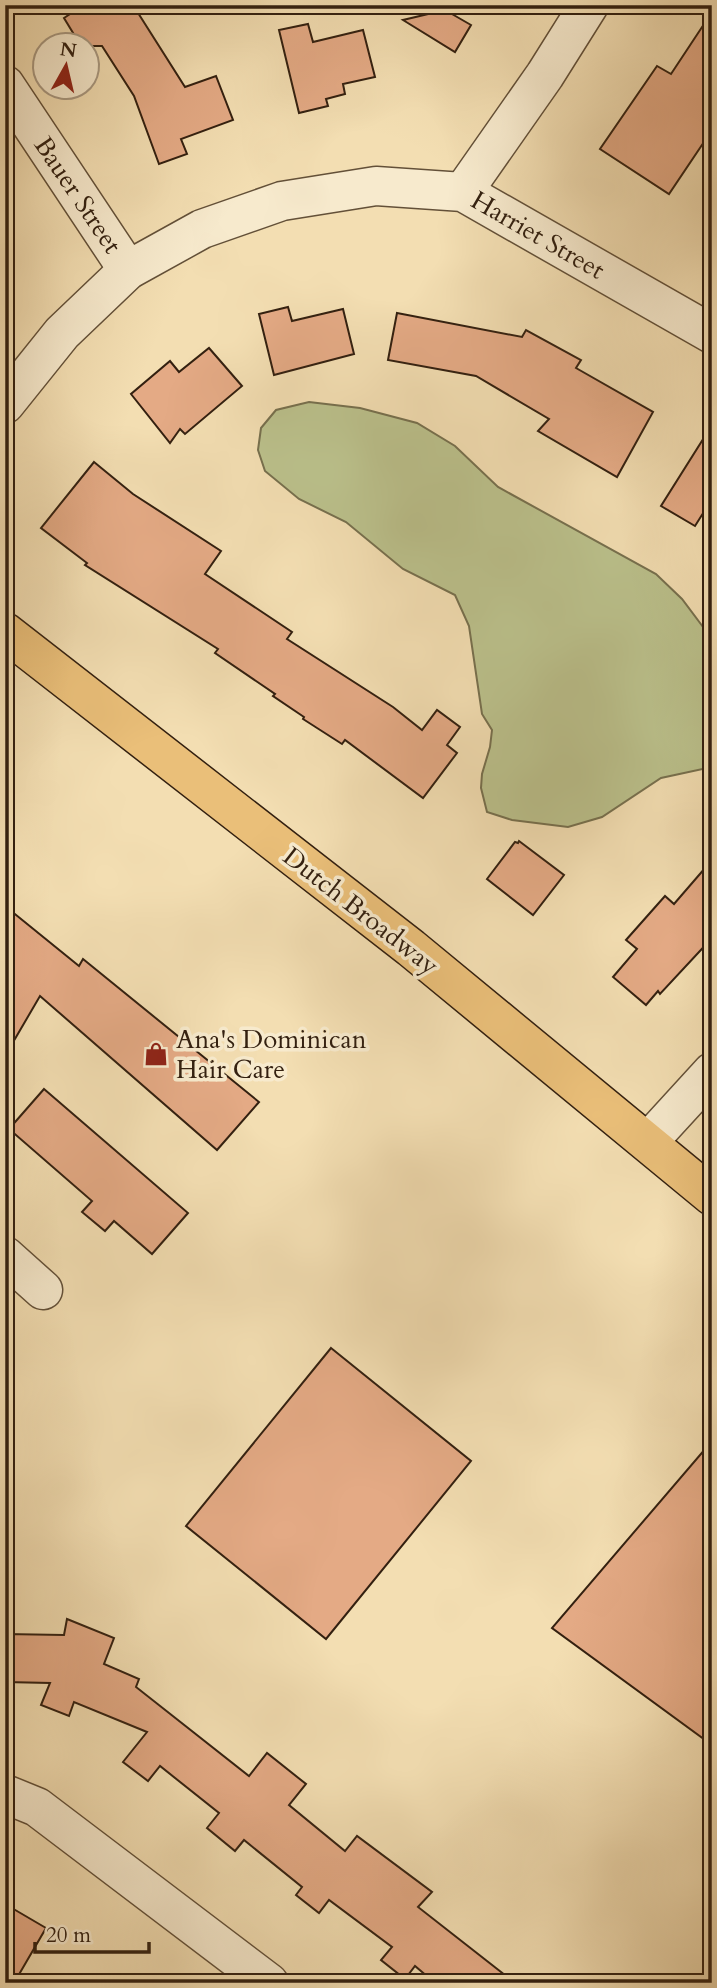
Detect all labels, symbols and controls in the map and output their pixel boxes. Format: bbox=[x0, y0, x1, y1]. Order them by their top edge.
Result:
north arrow bbox=[32, 32, 102, 102]
text: N bbox=[58, 36, 79, 64]
street label: Bauer Street bbox=[26, 130, 130, 260]
street label: Harriet Street bbox=[465, 183, 611, 287]
street label: Dutch Broadway bbox=[276, 839, 446, 983]
place label: Ana's Dominican Hair Care bbox=[176, 1022, 367, 1087]
shop icon: Ana's Dominican Hair Care bbox=[142, 1040, 170, 1068]
scale bar bbox=[35, 1911, 149, 1955]
text: 20 m bbox=[46, 1921, 91, 1950]

